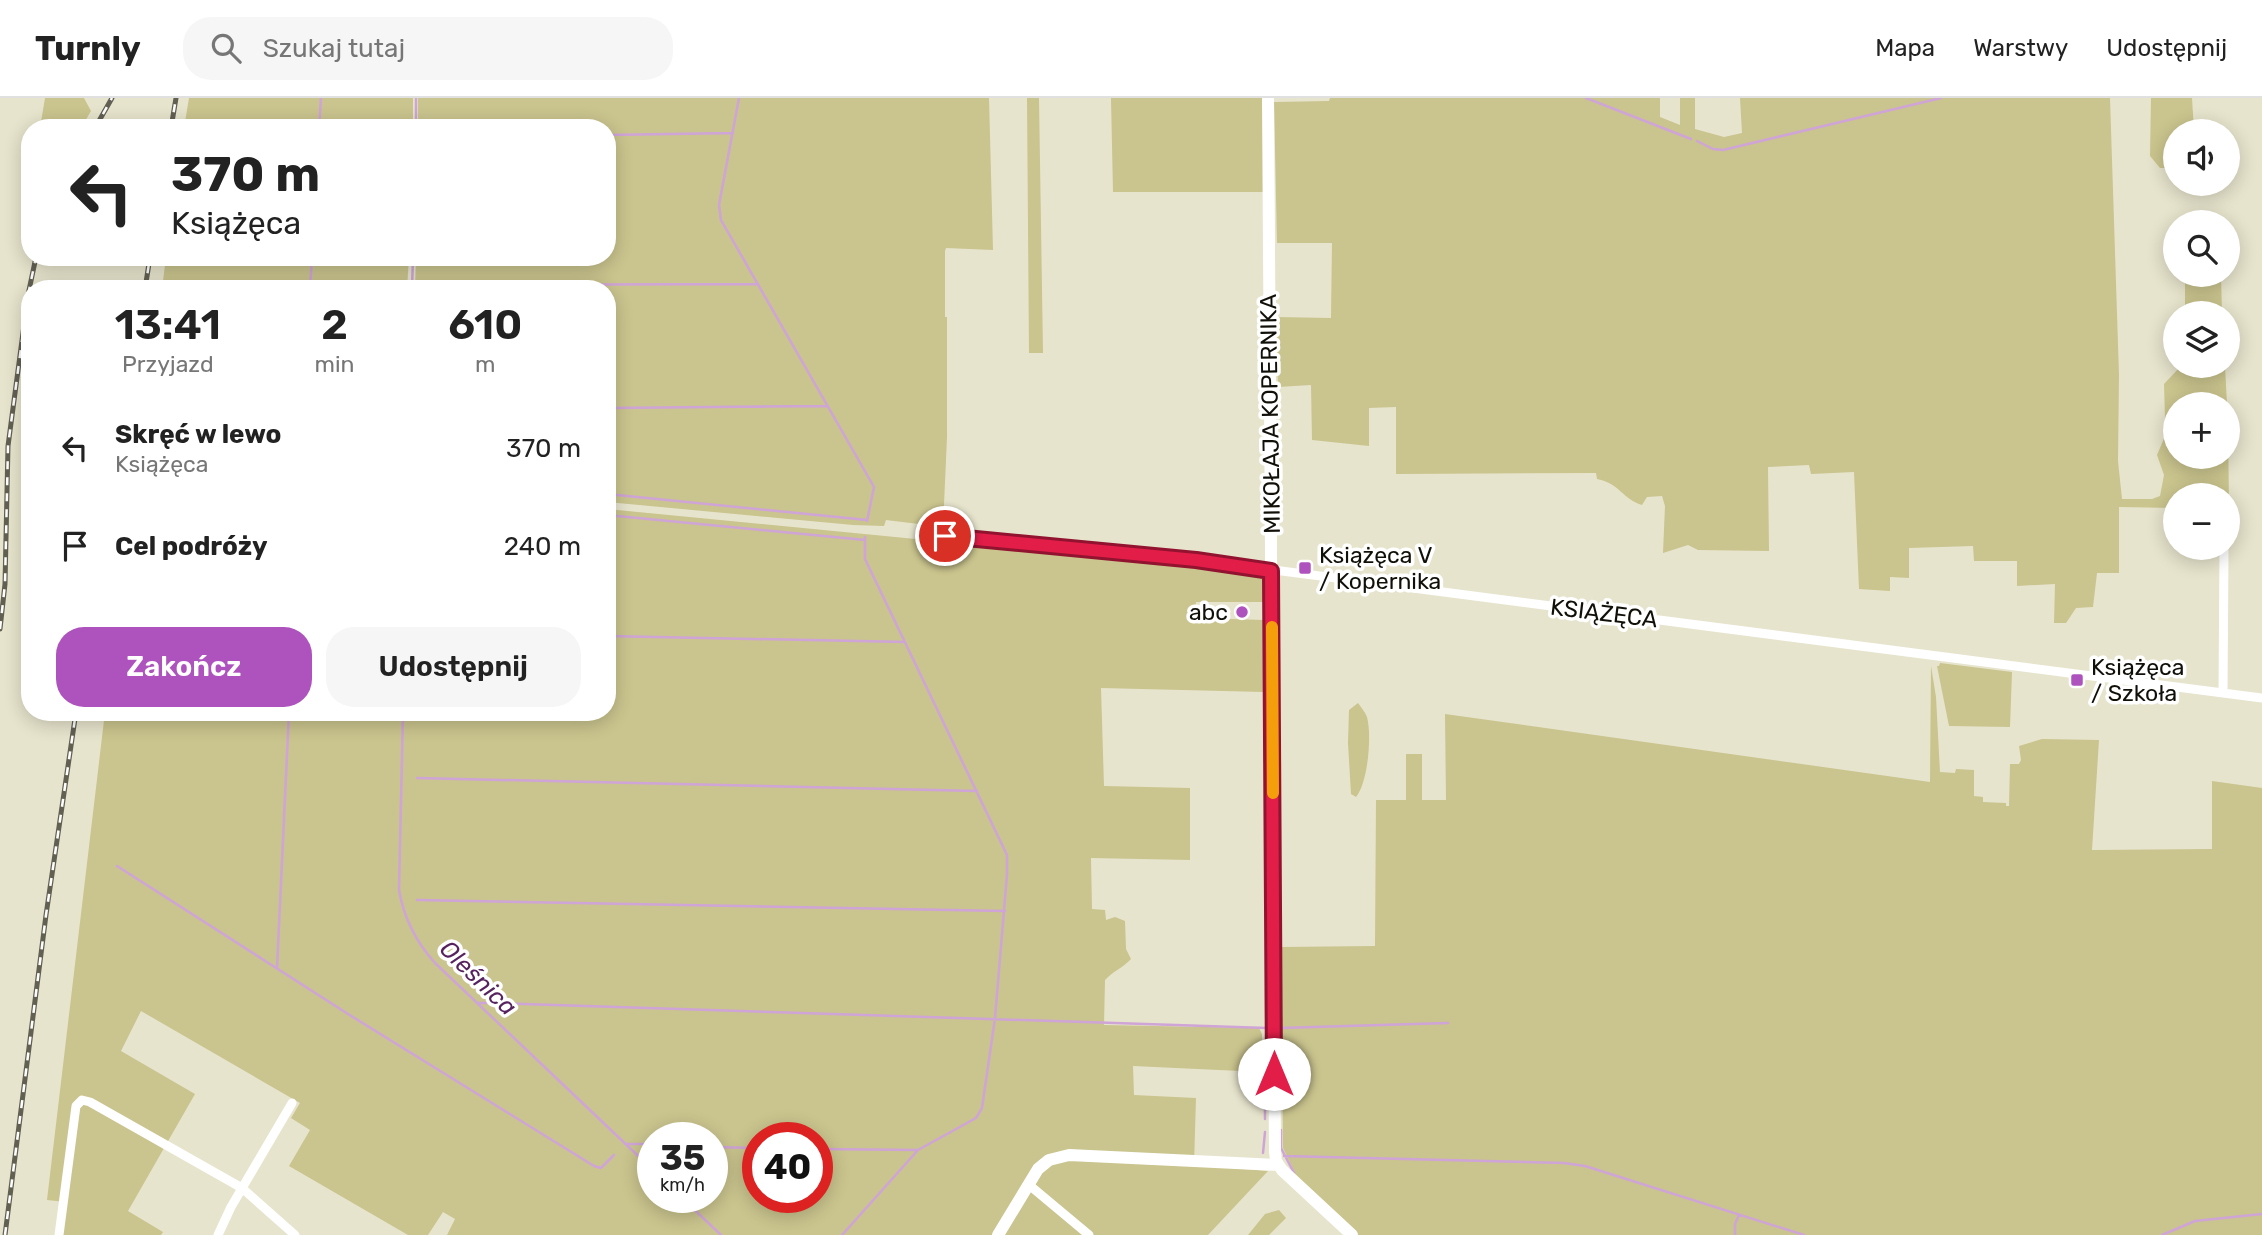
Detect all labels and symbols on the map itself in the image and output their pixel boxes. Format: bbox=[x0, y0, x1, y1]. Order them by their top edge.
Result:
street label: MIKOŁAJA KOPERNIKA bbox=[1254, 294, 1286, 534]
pin bbox=[915, 506, 975, 566]
place label: Książęca V / Kopernika bbox=[1319, 541, 1441, 595]
marker: Książęca V / Kopernika bbox=[1297, 560, 1313, 576]
street label: KSIĄŻĘCA bbox=[1549, 593, 1659, 633]
place label: abc bbox=[1189, 598, 1228, 626]
marker: abc bbox=[1234, 604, 1250, 620]
place label: Książęca / Szkoła bbox=[2091, 653, 2184, 707]
marker: Książęca / Szkoła bbox=[2069, 672, 2085, 688]
water label: Oleśnica bbox=[434, 935, 522, 1021]
position arrow bbox=[1237, 1037, 1311, 1111]
speed limit sign: 40 bbox=[742, 1122, 833, 1213]

